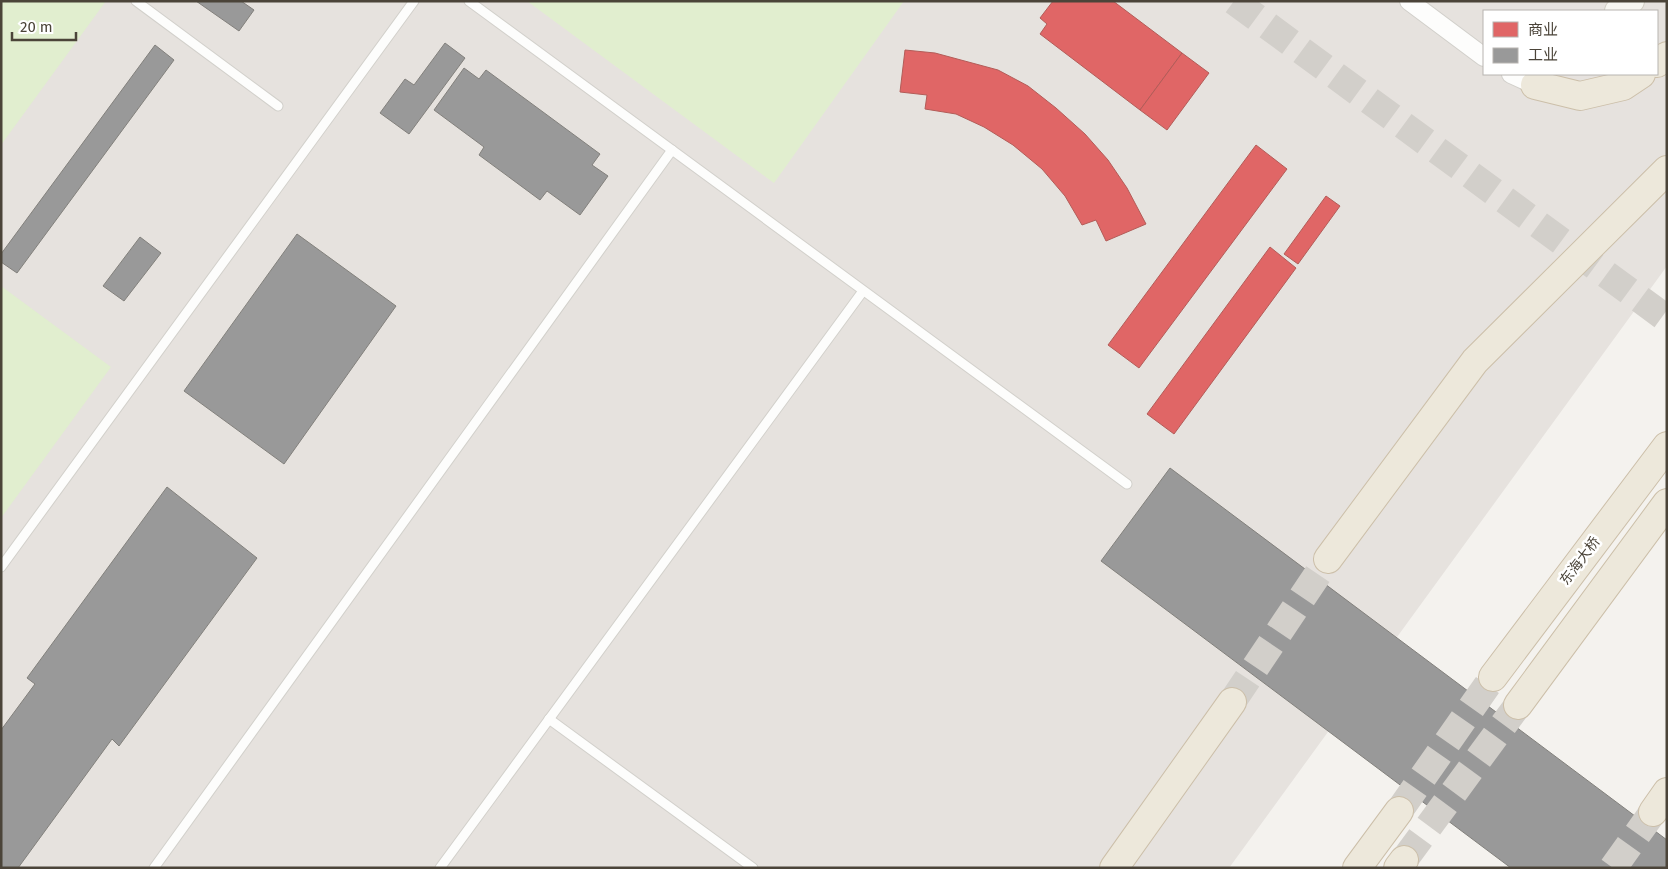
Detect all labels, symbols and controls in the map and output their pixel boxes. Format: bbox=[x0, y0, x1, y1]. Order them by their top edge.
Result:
scale bar bbox=[12, 10, 76, 42]
legend bbox=[1483, 10, 1658, 75]
text: 20 m bbox=[20, 18, 53, 36]
text: 商业 bbox=[1528, 21, 1558, 39]
text: 工业 bbox=[1528, 46, 1558, 64]
street label: 东海大桥 bbox=[1556, 534, 1604, 588]

